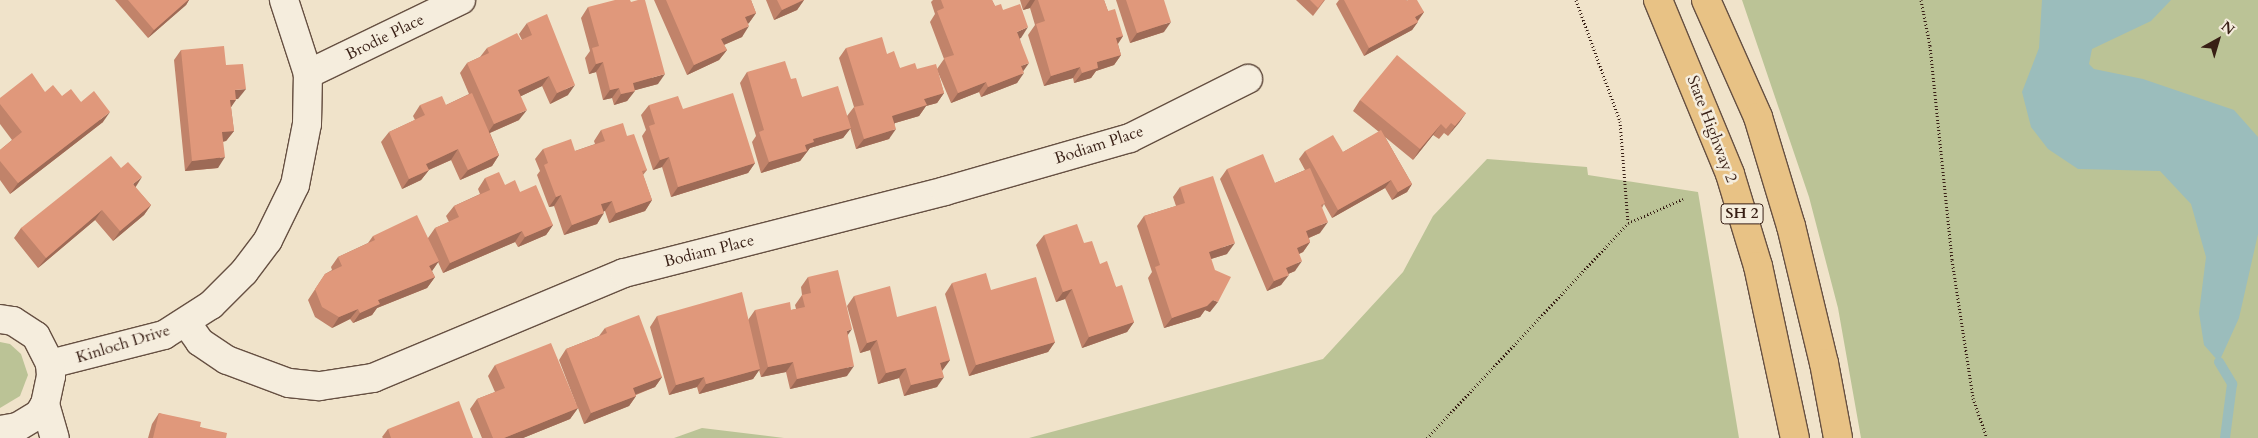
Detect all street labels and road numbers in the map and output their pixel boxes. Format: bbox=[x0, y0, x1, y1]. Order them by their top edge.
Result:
street label: Brodie Place bbox=[343, 10, 427, 64]
street label: State Highway 2 bbox=[1683, 73, 1741, 185]
street label: Bodiam Place bbox=[1052, 122, 1146, 168]
road number: SH 2 bbox=[1720, 202, 1764, 226]
street label: Bodiam Place bbox=[662, 231, 756, 271]
street label: Kinloch Drive bbox=[74, 321, 172, 367]

